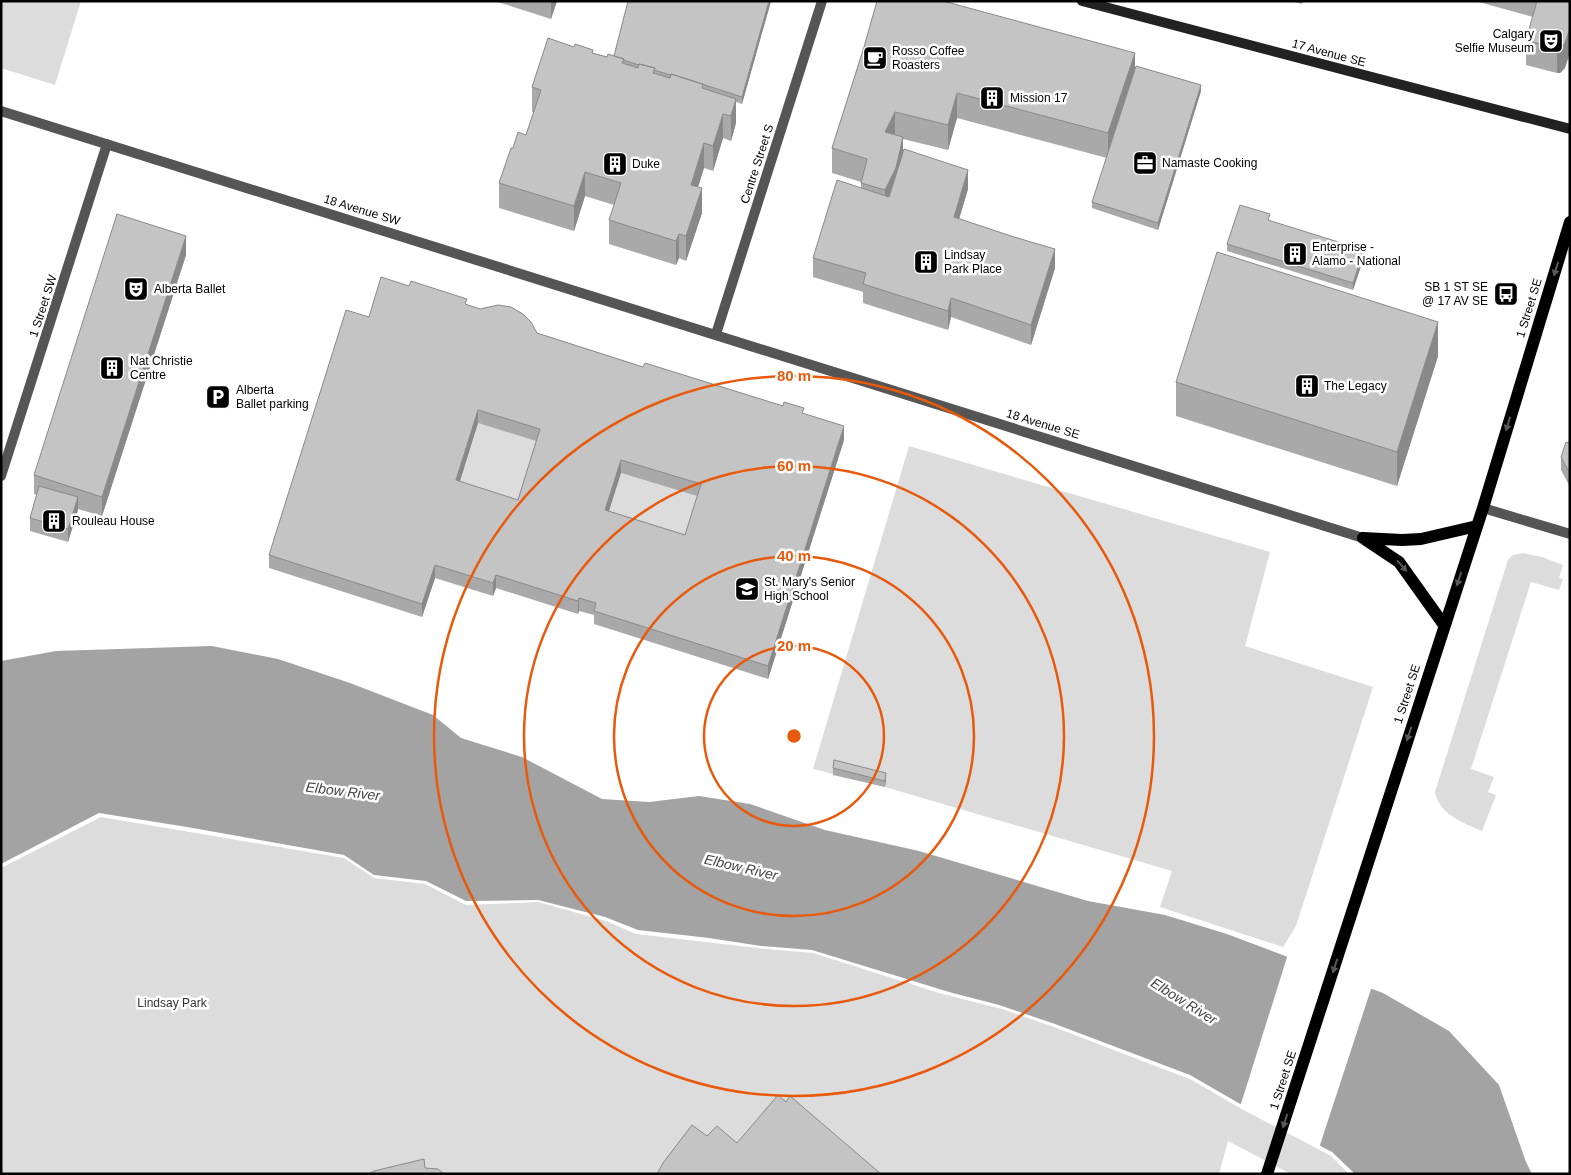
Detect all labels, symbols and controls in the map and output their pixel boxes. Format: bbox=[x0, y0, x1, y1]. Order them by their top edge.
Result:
place label: Calgary Selfie Museum bbox=[1455, 27, 1534, 55]
theatre icon: Calgary Selfie Museum bbox=[1538, 28, 1564, 54]
street label: 17 Avenue SE bbox=[1291, 36, 1367, 70]
place label: Rosso Coffee Roasters bbox=[892, 44, 965, 72]
cafe icon: Rosso Coffee Roasters bbox=[862, 45, 888, 71]
building icon: Mission 17 bbox=[979, 85, 1005, 111]
place label: Mission 17 bbox=[1010, 91, 1068, 105]
street label: Centre Street S bbox=[738, 123, 776, 205]
office icon: Namaste Cooking bbox=[1132, 150, 1158, 176]
building icon: Duke bbox=[602, 151, 628, 177]
place label: Namaste Cooking bbox=[1162, 156, 1257, 170]
place label: Duke bbox=[632, 157, 660, 171]
street label: 18 Avenue SW bbox=[322, 192, 403, 228]
place label: Enterprise - Alamo - National bbox=[1312, 240, 1401, 268]
building icon: Enterprise - Alamo - National bbox=[1282, 241, 1308, 267]
place label: Lindsay Park Place bbox=[944, 248, 1002, 276]
building icon: Lindsay Park Place bbox=[913, 249, 939, 275]
one-way arrow bbox=[1551, 262, 1559, 277]
street label: 1 Street SW bbox=[26, 272, 60, 339]
theatre icon: Alberta Ballet bbox=[123, 276, 149, 302]
street label: 1 Street SE bbox=[1513, 277, 1545, 339]
place label: SB 1 ST SE @ 17 AV SE bbox=[1422, 280, 1488, 308]
bus stop icon: SB 1 ST SE @ 17 AV SE bbox=[1493, 281, 1519, 307]
place label: Alberta Ballet bbox=[154, 282, 226, 296]
place label: Nat Christie Centre bbox=[130, 354, 193, 382]
building icon: Nat Christie Centre bbox=[99, 355, 125, 381]
text: 80 m bbox=[777, 367, 811, 384]
building icon: The Legacy bbox=[1294, 373, 1320, 399]
place label: The Legacy bbox=[1324, 379, 1387, 393]
place label: Alberta Ballet parking bbox=[236, 383, 309, 411]
parking icon: Alberta Ballet parking bbox=[205, 384, 231, 410]
street label: 18 Avenue SE bbox=[1005, 406, 1081, 442]
one-way arrow bbox=[1504, 417, 1512, 432]
text: 60 m bbox=[777, 457, 811, 474]
building icon: Rouleau House bbox=[41, 508, 67, 534]
place label: Rouleau House bbox=[72, 514, 155, 528]
text: 40 m bbox=[777, 547, 811, 564]
one-way arrow bbox=[1396, 560, 1407, 573]
one-way arrow bbox=[1455, 572, 1462, 587]
place label: St. Mary's Senior High School bbox=[764, 575, 855, 603]
school or university icon: St. Mary's Senior High School bbox=[734, 576, 760, 602]
text: 20 m bbox=[777, 637, 811, 654]
street label: 1 Street SE bbox=[1391, 663, 1423, 725]
centre of rings bbox=[785, 727, 803, 745]
one-way arrow bbox=[1405, 727, 1413, 742]
water label: Elbow River bbox=[305, 779, 382, 804]
water label: Elbow River bbox=[703, 851, 780, 883]
one-way arrow bbox=[1330, 959, 1338, 974]
water label: Elbow River bbox=[1148, 974, 1221, 1028]
park label: Lindsay Park bbox=[137, 996, 208, 1010]
street label: 1 Street SE bbox=[1267, 1049, 1299, 1111]
one-way arrow bbox=[1280, 1113, 1288, 1128]

